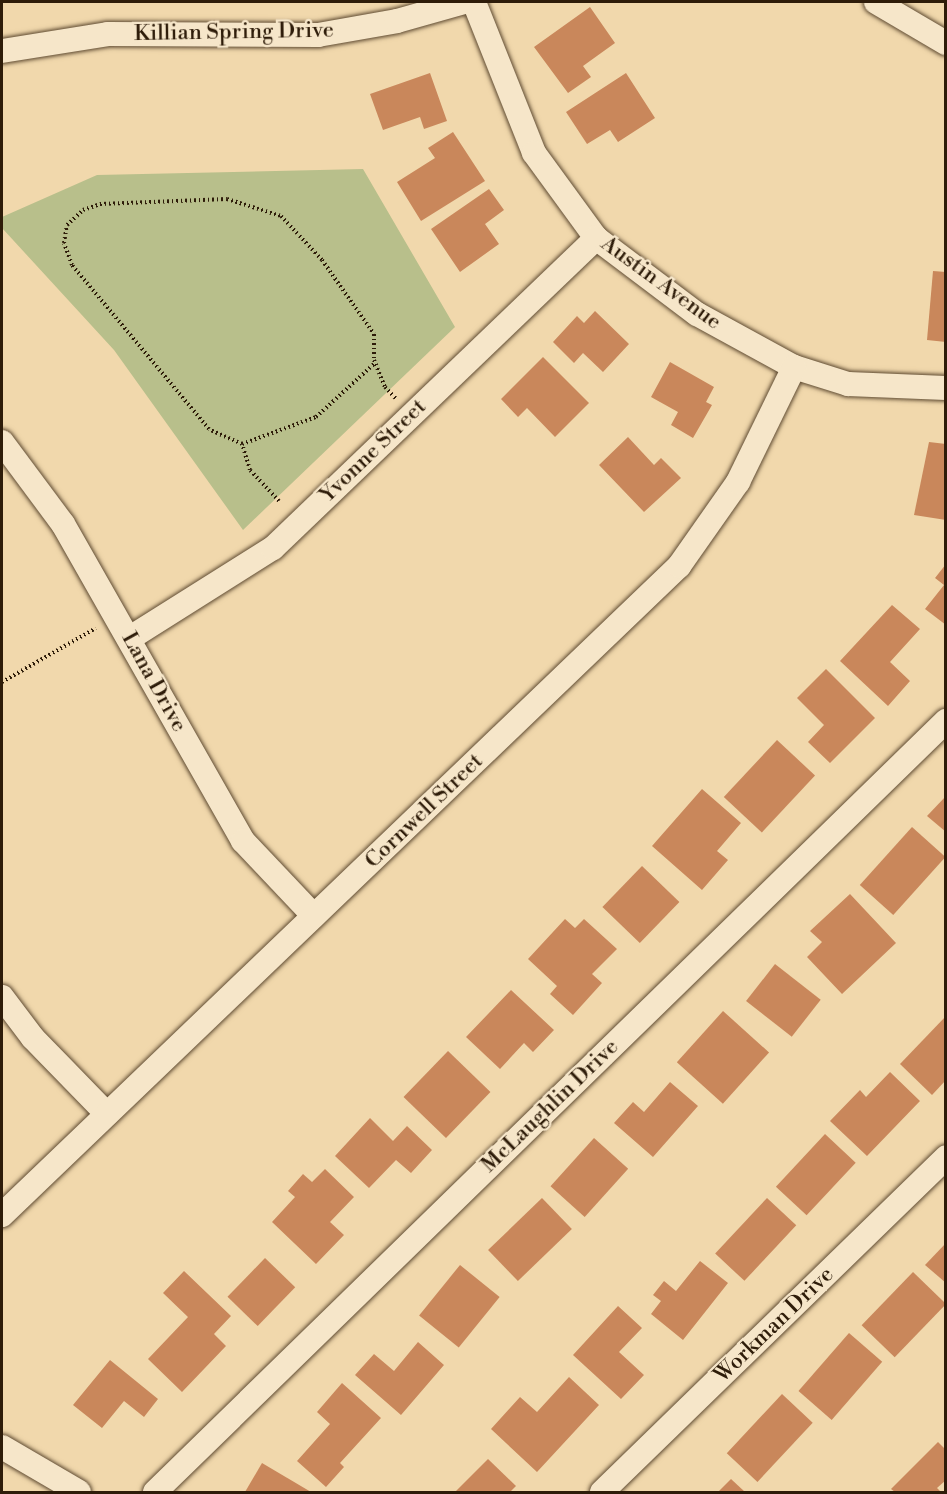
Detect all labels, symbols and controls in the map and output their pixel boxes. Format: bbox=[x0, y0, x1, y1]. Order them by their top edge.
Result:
street label: Killian Spring Drive bbox=[134, 17, 334, 47]
street label: Austin Avenue bbox=[596, 230, 726, 336]
street label: Yvonne Street bbox=[314, 394, 432, 508]
street label: Lana Drive bbox=[116, 627, 192, 737]
street label: Cornwell Street bbox=[359, 748, 489, 874]
street label: McLaughlin Drive bbox=[476, 1034, 624, 1178]
street label: Workman Drive bbox=[709, 1261, 839, 1389]

